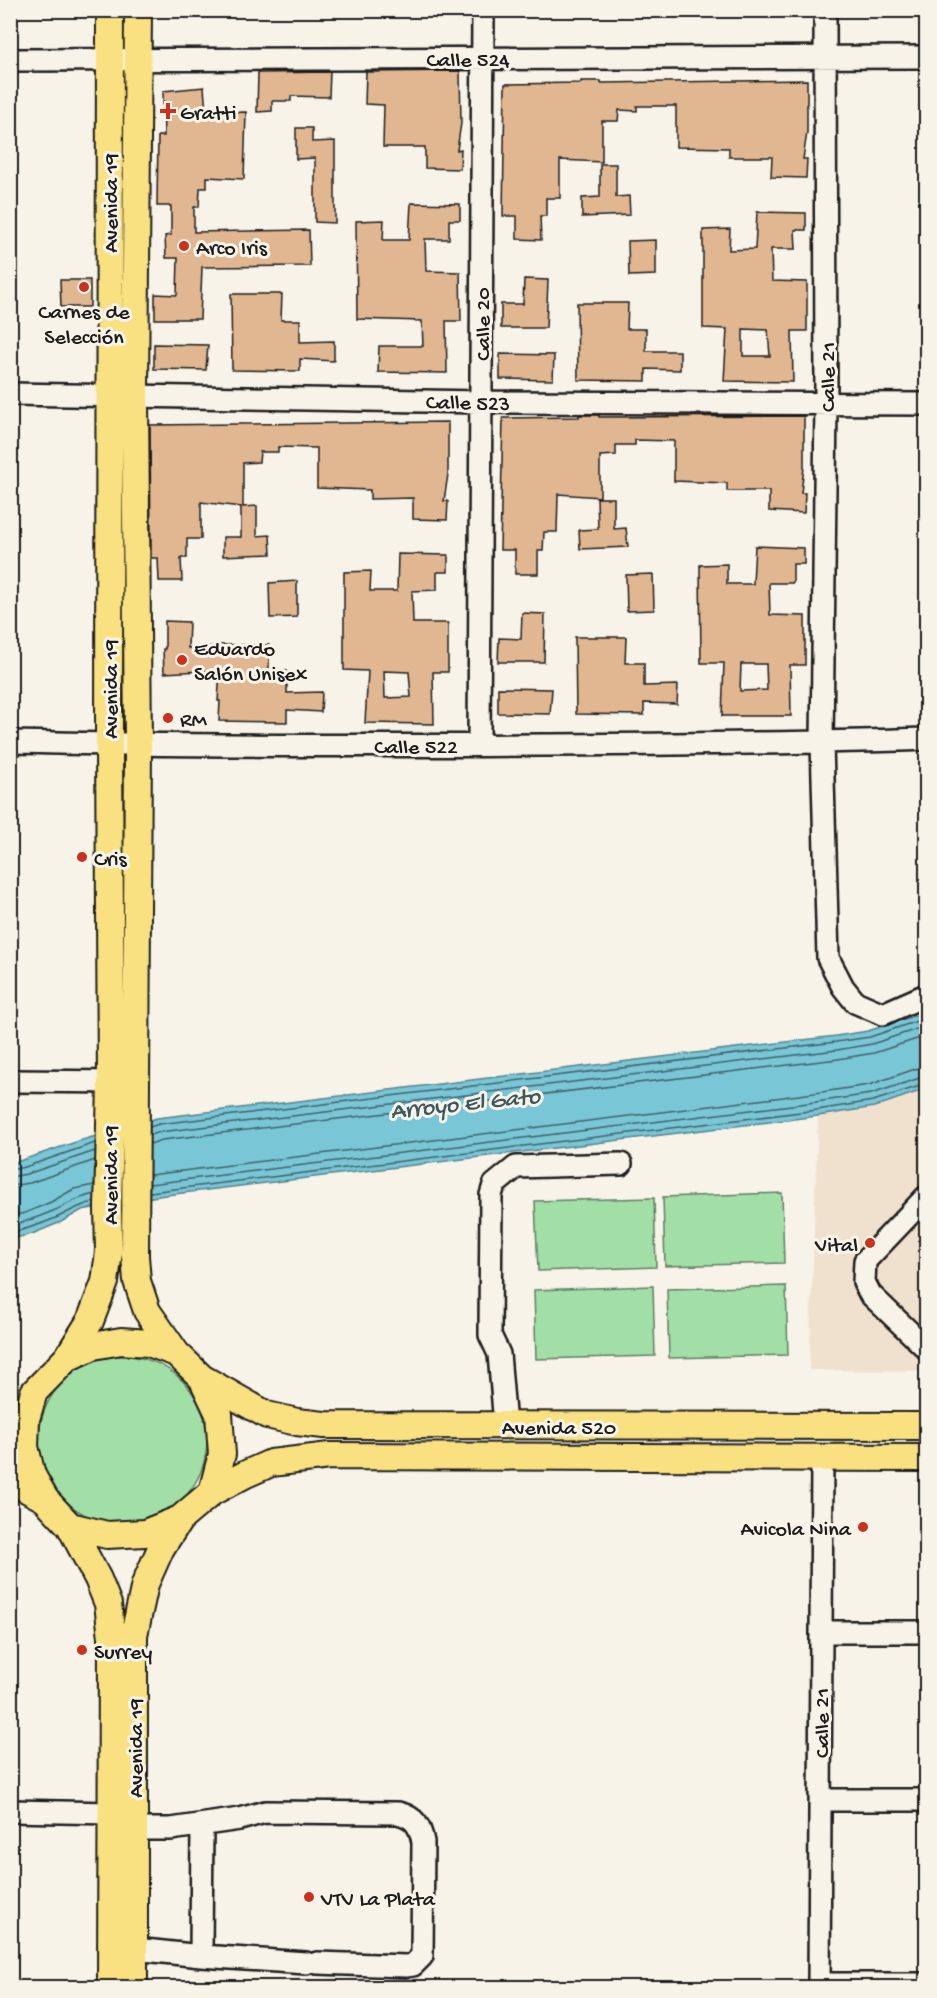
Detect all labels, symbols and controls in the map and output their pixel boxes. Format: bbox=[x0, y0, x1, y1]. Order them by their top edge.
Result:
street label: Calle 524 bbox=[426, 49, 510, 75]
place label: Gratti bbox=[180, 102, 237, 128]
marker: Gratti bbox=[161, 104, 175, 118]
street label: Avenida 19 bbox=[100, 153, 126, 253]
place label: Arco Iris bbox=[196, 237, 268, 263]
marker: Arco Iris bbox=[177, 239, 191, 253]
marker: Carnes de Selección bbox=[77, 280, 91, 294]
street label: Calle 20 bbox=[472, 287, 498, 361]
place label: Carnes de Selección bbox=[38, 301, 130, 352]
street label: Calle 21 bbox=[817, 342, 843, 412]
street label: Calle 523 bbox=[426, 391, 510, 419]
place label: Eduardo Salón Unisex bbox=[194, 638, 308, 689]
street label: Avenida 19 bbox=[100, 639, 126, 739]
marker: Eduardo Salón Unisex bbox=[175, 653, 189, 667]
place label: RM bbox=[180, 709, 208, 735]
marker: RM bbox=[161, 711, 175, 725]
street label: Calle 522 bbox=[374, 736, 458, 762]
place label: Cris bbox=[94, 848, 127, 874]
marker: Cris bbox=[75, 850, 89, 864]
water label: Arroyo El Gato bbox=[389, 1083, 543, 1128]
street label: Avenida 19 bbox=[100, 1125, 126, 1225]
place label: Vital bbox=[814, 1234, 858, 1260]
marker: Vital bbox=[863, 1236, 877, 1250]
street label: Avenida 520 bbox=[502, 1417, 616, 1443]
place label: Avicola Nina bbox=[741, 1518, 852, 1544]
marker: Avicola Nina bbox=[856, 1520, 870, 1534]
place label: Surrey bbox=[94, 1641, 152, 1667]
marker: Surrey bbox=[75, 1643, 89, 1657]
street label: Calle 21 bbox=[811, 1688, 837, 1758]
street label: Avenida 19 bbox=[125, 1698, 151, 1798]
place label: VTV La Plata bbox=[320, 1888, 436, 1914]
marker: VTV La Plata bbox=[302, 1890, 316, 1904]

